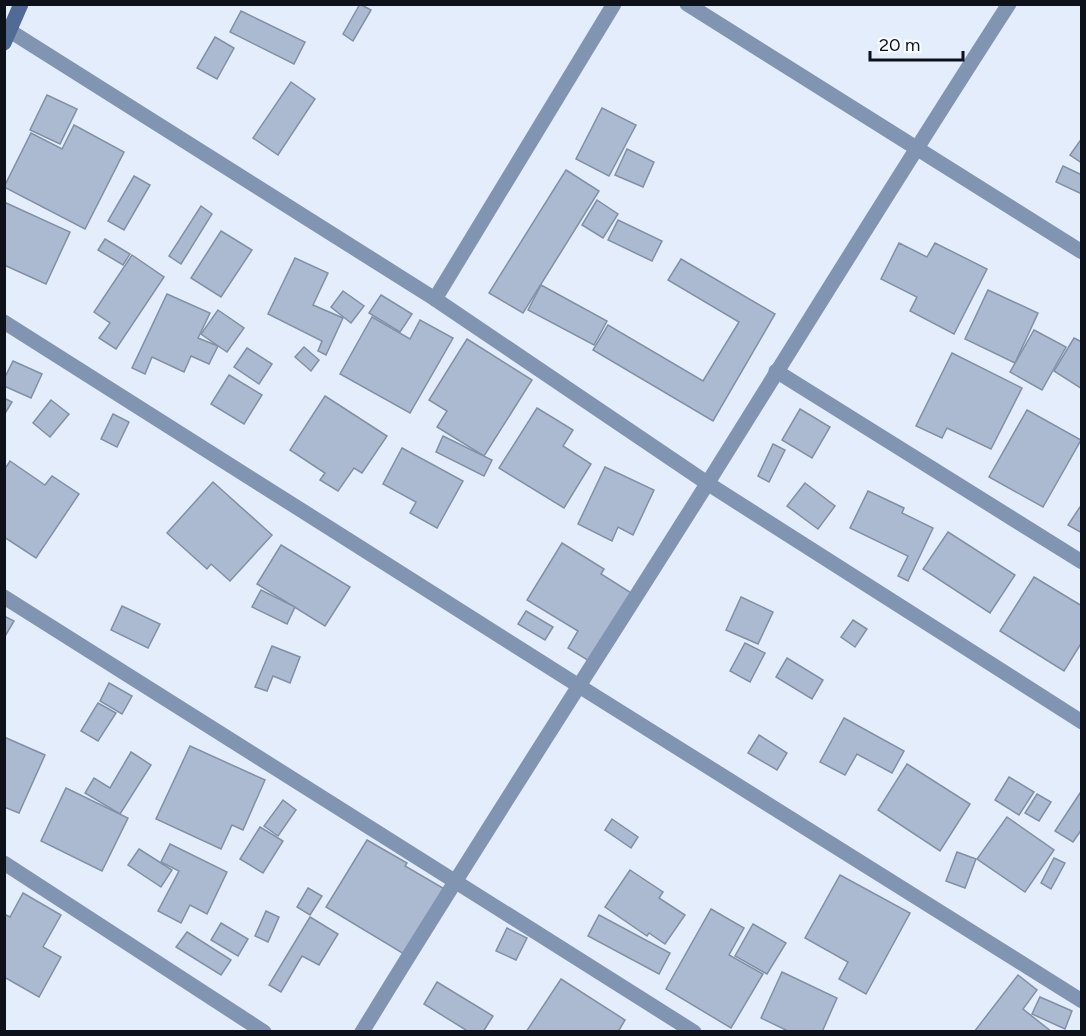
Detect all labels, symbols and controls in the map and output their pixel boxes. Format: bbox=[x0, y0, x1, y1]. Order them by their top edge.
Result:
scale bar bbox=[870, 24, 963, 62]
text: 20 m bbox=[879, 34, 920, 56]

